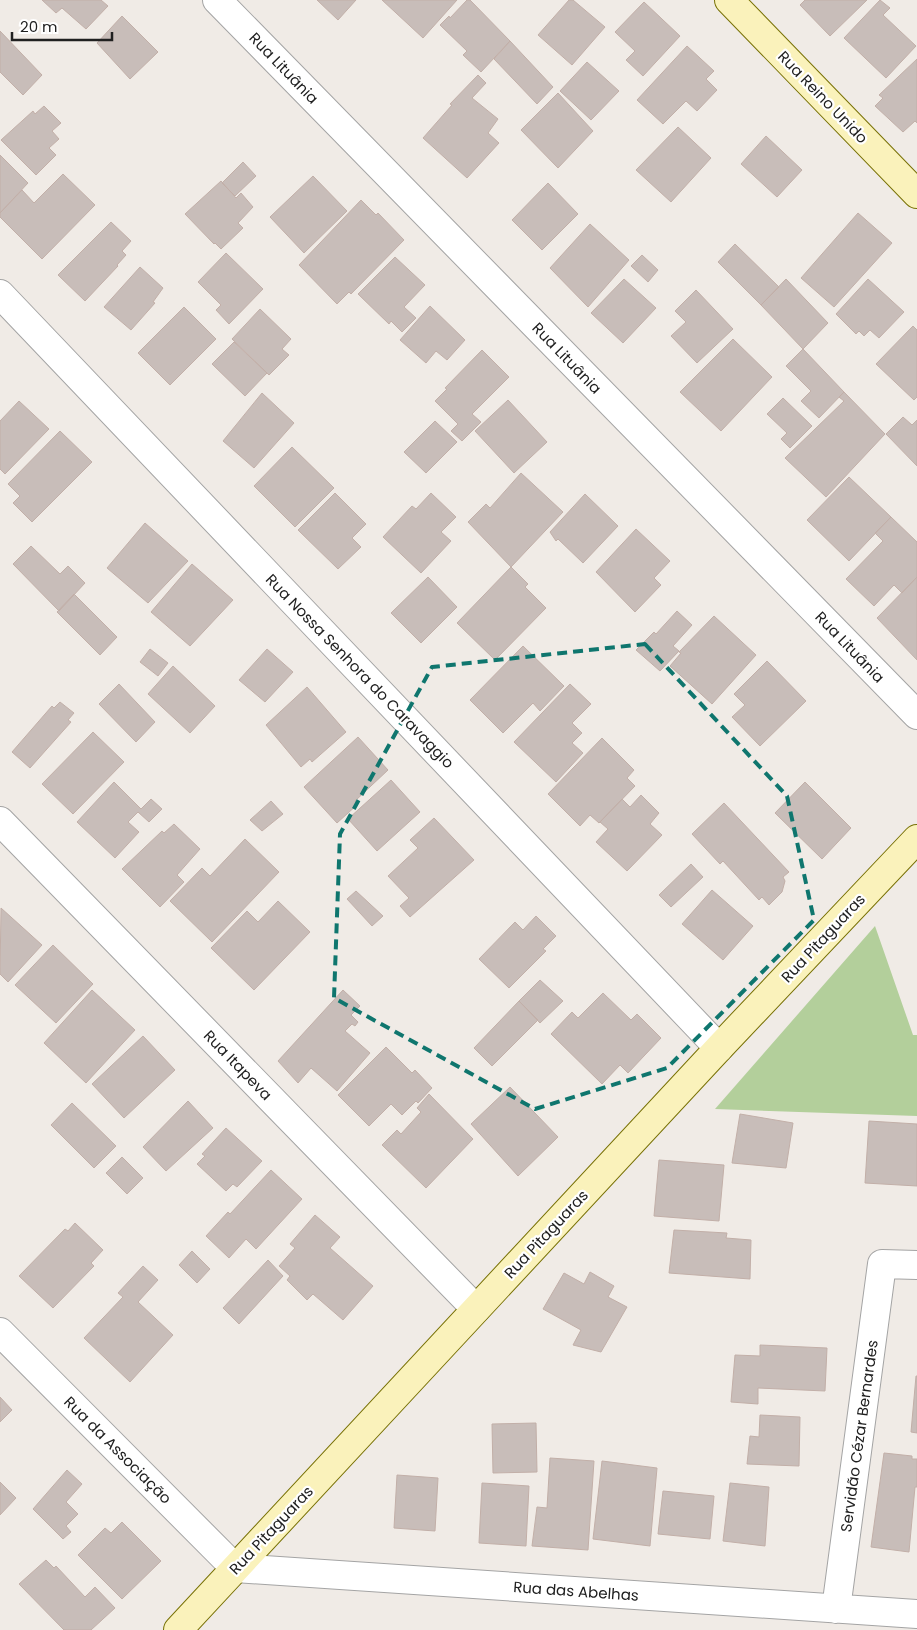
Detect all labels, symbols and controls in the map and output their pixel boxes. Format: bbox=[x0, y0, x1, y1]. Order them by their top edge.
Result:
scale bar bbox=[12, 10, 112, 42]
text: 20 m bbox=[20, 16, 58, 37]
street label: Rua Lituânia bbox=[245, 28, 323, 108]
street label: Rua Reino Unido bbox=[773, 46, 873, 148]
street label: Rua Lituânia bbox=[528, 318, 606, 398]
street label: Rua Nossa Senhora do Caravaggio bbox=[261, 569, 459, 773]
street label: Rua Lituânia bbox=[811, 607, 889, 687]
street label: Rua Pitaguaras bbox=[776, 889, 870, 987]
street label: Rua Itapeva bbox=[199, 1025, 277, 1105]
street label: Rua Pitaguaras bbox=[499, 1185, 593, 1283]
street label: Servidão Cézar Bernardes bbox=[835, 1338, 883, 1533]
street label: Rua da Associação bbox=[60, 1392, 176, 1508]
street label: Rua Pitaguaras bbox=[224, 1481, 318, 1579]
street label: Rua das Abelhas bbox=[513, 1576, 640, 1606]

